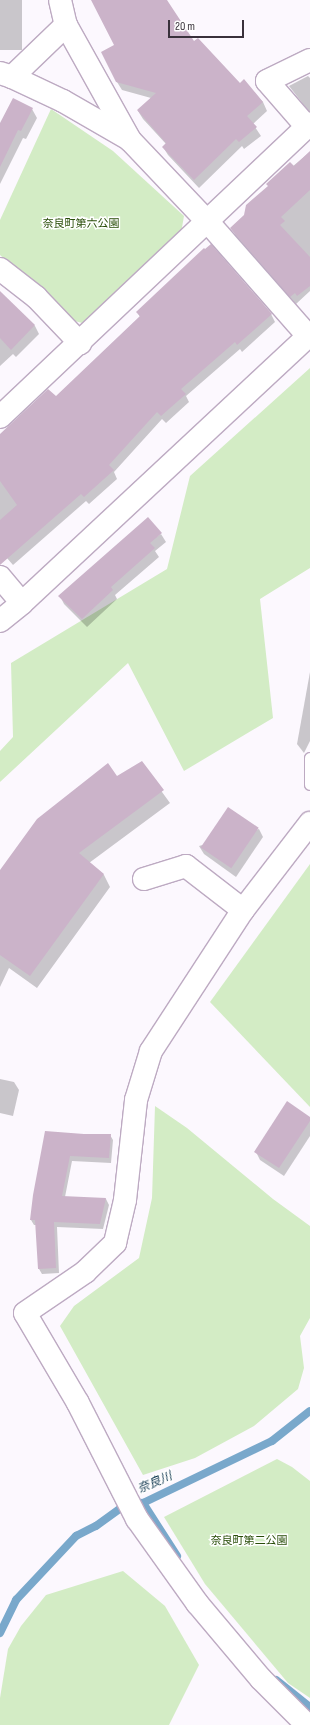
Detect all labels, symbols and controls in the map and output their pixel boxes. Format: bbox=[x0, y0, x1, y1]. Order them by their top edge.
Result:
scale bar bbox=[170, 12, 246, 38]
text: 20 m bbox=[175, 19, 195, 34]
park label: 奈良町第六公園 bbox=[43, 217, 119, 231]
water label: 奈良川 bbox=[136, 1469, 174, 1497]
park label: 奈良町第二公園 bbox=[211, 1534, 287, 1548]

